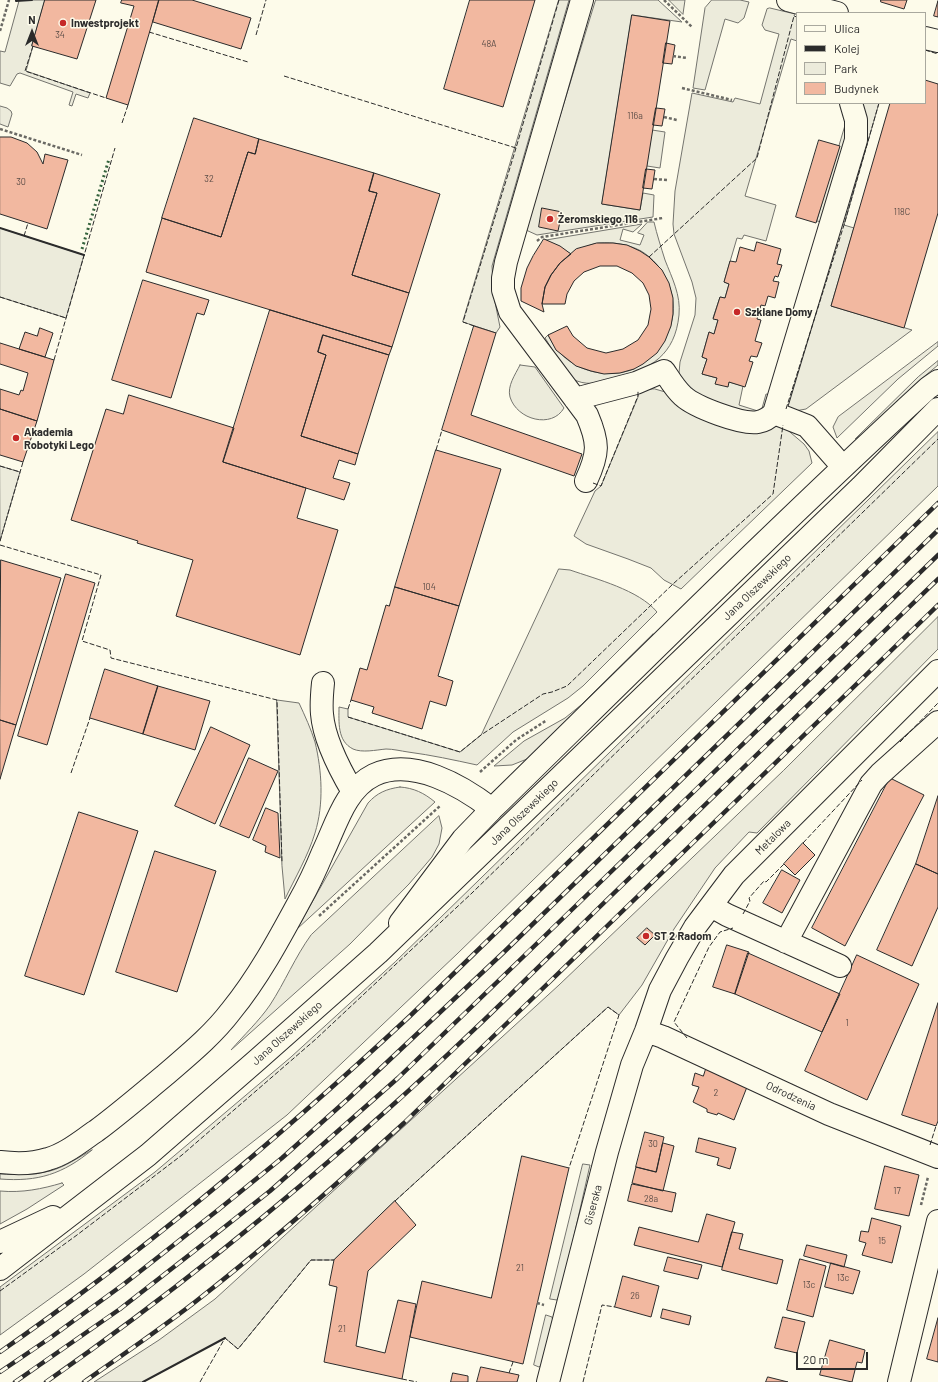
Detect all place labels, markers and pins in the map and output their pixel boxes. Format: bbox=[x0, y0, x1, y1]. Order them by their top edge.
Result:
place label: Inwestprojekt bbox=[71, 16, 139, 30]
marker: Inwestprojekt bbox=[58, 18, 68, 28]
place label: Żeromskiego 116 bbox=[558, 212, 638, 226]
marker: Żeromskiego 116 bbox=[545, 214, 555, 224]
place label: Szklane Domy bbox=[745, 305, 813, 319]
marker: Szklane Domy bbox=[732, 307, 742, 317]
place label: Akademia Robotyki Lego bbox=[24, 425, 94, 451]
marker: Akademia Robotyki Lego bbox=[11, 433, 21, 443]
place label: ST 2 Radom bbox=[654, 929, 712, 943]
marker: ST 2 Radom bbox=[641, 931, 651, 941]

